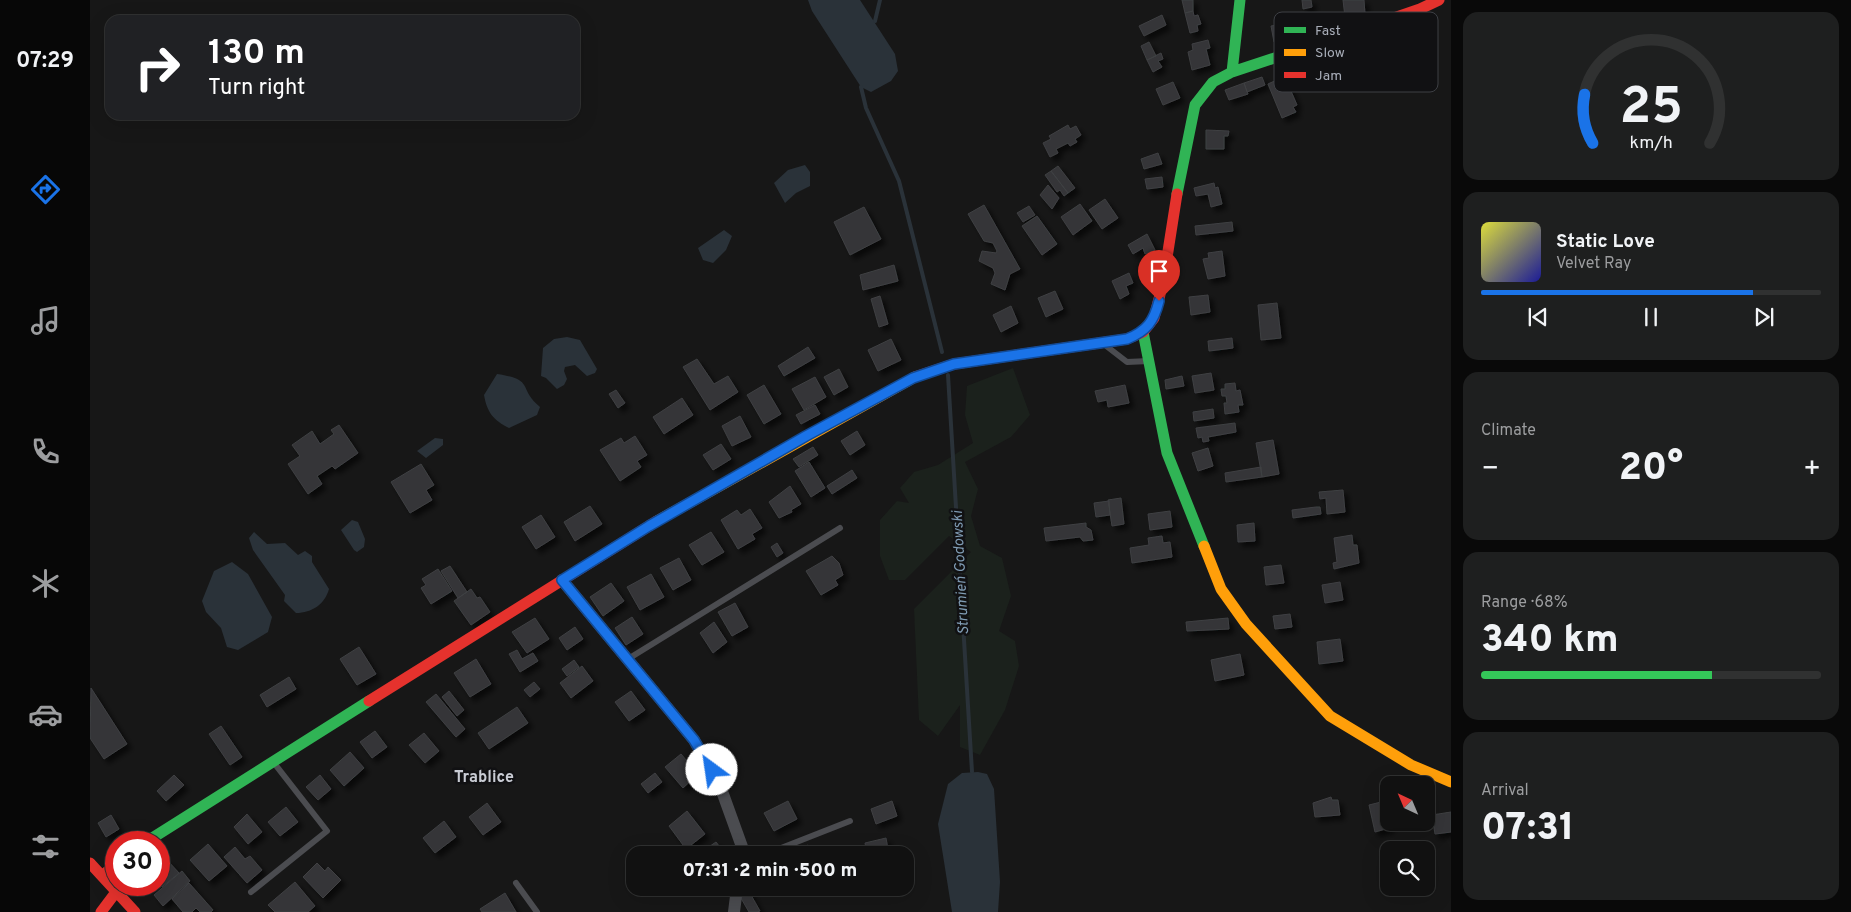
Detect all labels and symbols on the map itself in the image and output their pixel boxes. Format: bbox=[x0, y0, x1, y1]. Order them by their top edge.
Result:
legend bbox=[1274, 12, 1438, 92]
text: Fast bbox=[1315, 23, 1341, 40]
text: Slow bbox=[1315, 45, 1345, 62]
text: Jam bbox=[1315, 68, 1342, 85]
pin bbox=[1138, 250, 1180, 301]
water label: Strumień Godowski bbox=[949, 509, 974, 635]
position arrow bbox=[685, 743, 737, 795]
district label: Trablice bbox=[454, 768, 514, 788]
north arrow bbox=[1380, 776, 1435, 831]
speed limit sign: 30 bbox=[105, 831, 170, 896]

